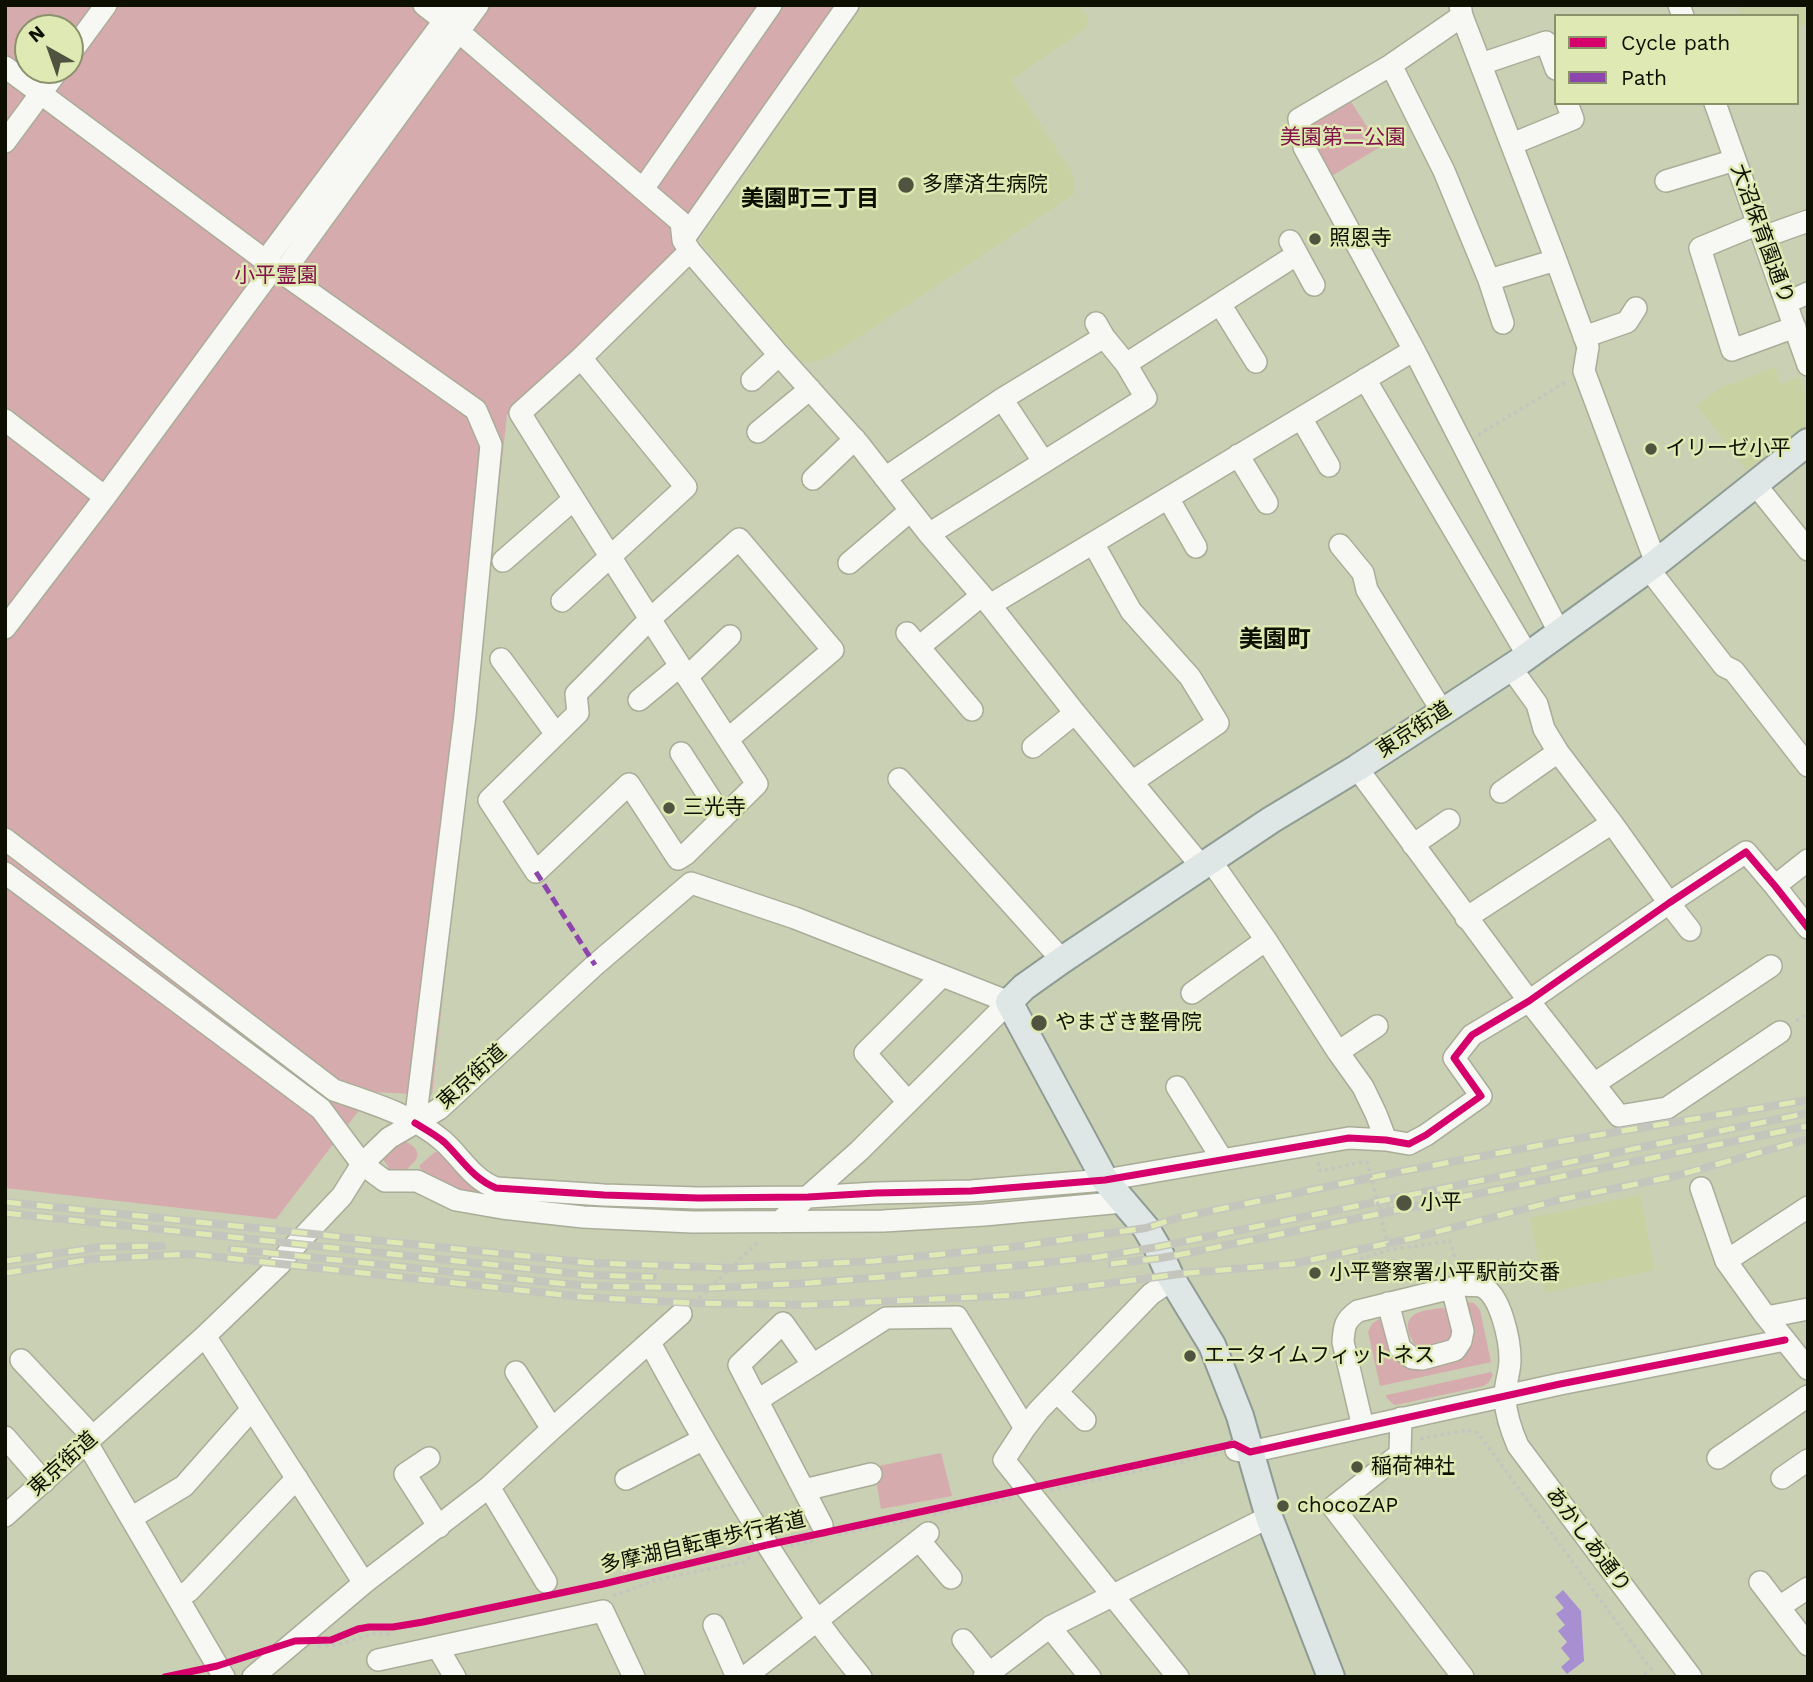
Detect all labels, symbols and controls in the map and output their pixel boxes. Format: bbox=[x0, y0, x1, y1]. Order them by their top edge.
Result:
north arrow bbox=[14, 14, 84, 84]
legend bbox=[1554, 14, 1799, 105]
text: N bbox=[24, 21, 49, 47]
text: Cycle path bbox=[1621, 30, 1730, 55]
text: Path bbox=[1621, 65, 1667, 90]
park label: 美園第二公園 bbox=[1280, 125, 1406, 151]
street label: 大沼保育園通り bbox=[1725, 161, 1799, 307]
place label: 多摩済生病院 bbox=[922, 172, 1048, 198]
marker: 多摩済生病院 bbox=[896, 175, 916, 195]
district label: 美園町三丁目 bbox=[741, 185, 879, 213]
place label: 照恩寺 bbox=[1329, 226, 1392, 252]
marker: 照恩寺 bbox=[1307, 231, 1323, 247]
park label: 小平霊園 bbox=[234, 263, 318, 289]
place label: イリーゼ小平 bbox=[1665, 436, 1791, 462]
marker: イリーゼ小平 bbox=[1643, 441, 1659, 457]
district label: 美園町 bbox=[1239, 626, 1311, 654]
street label: 東京街道 bbox=[1372, 697, 1456, 763]
place label: 三光寺 bbox=[683, 795, 746, 821]
marker: 三光寺 bbox=[661, 800, 677, 816]
place label: やまざき整骨院 bbox=[1055, 1010, 1202, 1036]
marker: やまざき整骨院 bbox=[1029, 1013, 1049, 1033]
street label: 東京街道 bbox=[432, 1040, 512, 1114]
place label: 小平 bbox=[1420, 1190, 1462, 1216]
marker: 小平 bbox=[1394, 1193, 1414, 1213]
place label: 小平警察署小平駅前交番 bbox=[1329, 1260, 1560, 1286]
marker: 小平警察署小平駅前交番 bbox=[1307, 1265, 1323, 1281]
place label: エニタイムフィットネス bbox=[1204, 1343, 1435, 1369]
marker: エニタイムフィットネス bbox=[1182, 1348, 1198, 1364]
street label: 東京街道 bbox=[23, 1427, 103, 1501]
place label: 稲荷神社 bbox=[1371, 1454, 1455, 1480]
marker: 稲荷神社 bbox=[1349, 1459, 1365, 1475]
street label: あかしあ通り bbox=[1540, 1482, 1636, 1598]
place label: chocoZAP bbox=[1297, 1493, 1398, 1519]
marker: chocoZAP bbox=[1275, 1498, 1291, 1514]
street label: 多摩湖自転車歩行者道 bbox=[598, 1507, 808, 1579]

